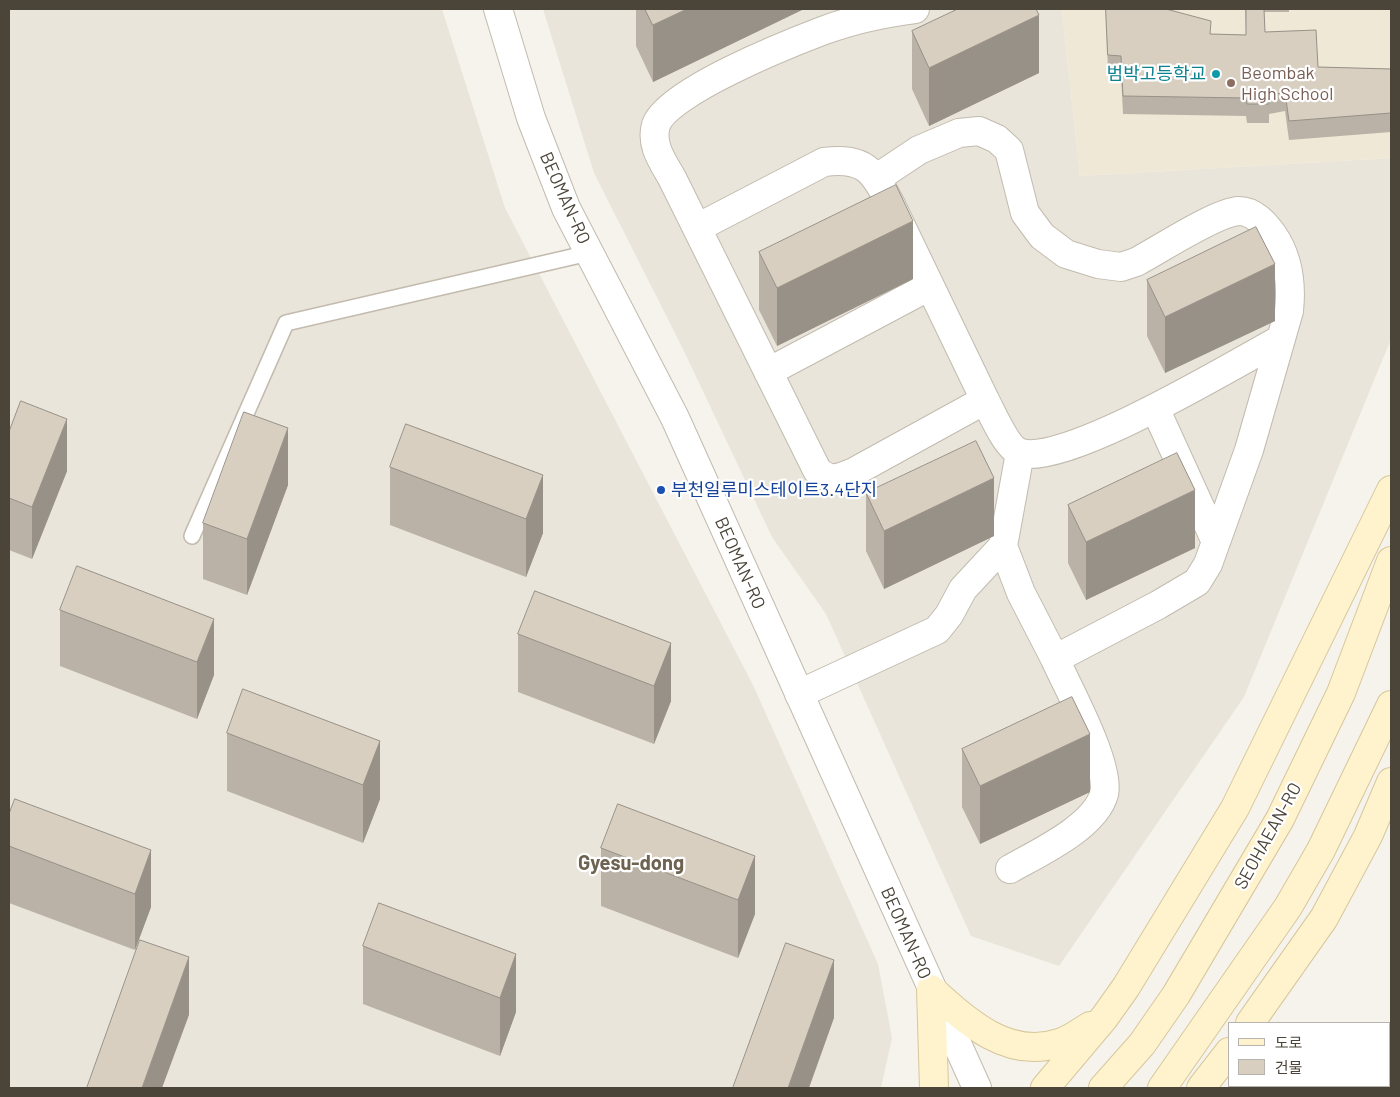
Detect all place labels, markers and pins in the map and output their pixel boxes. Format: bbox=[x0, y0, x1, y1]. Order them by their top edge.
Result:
place label: Beombak High School bbox=[1241, 62, 1334, 104]
place label: 범박고등학교 bbox=[1107, 63, 1206, 85]
marker: 범박고등학교 bbox=[1210, 68, 1222, 80]
marker: Beombak High School bbox=[1225, 77, 1237, 89]
place label: 부천일루미스테이트3.4단지 bbox=[671, 479, 877, 501]
marker: 부천일루미스테이트3.4단지 bbox=[655, 484, 667, 496]

